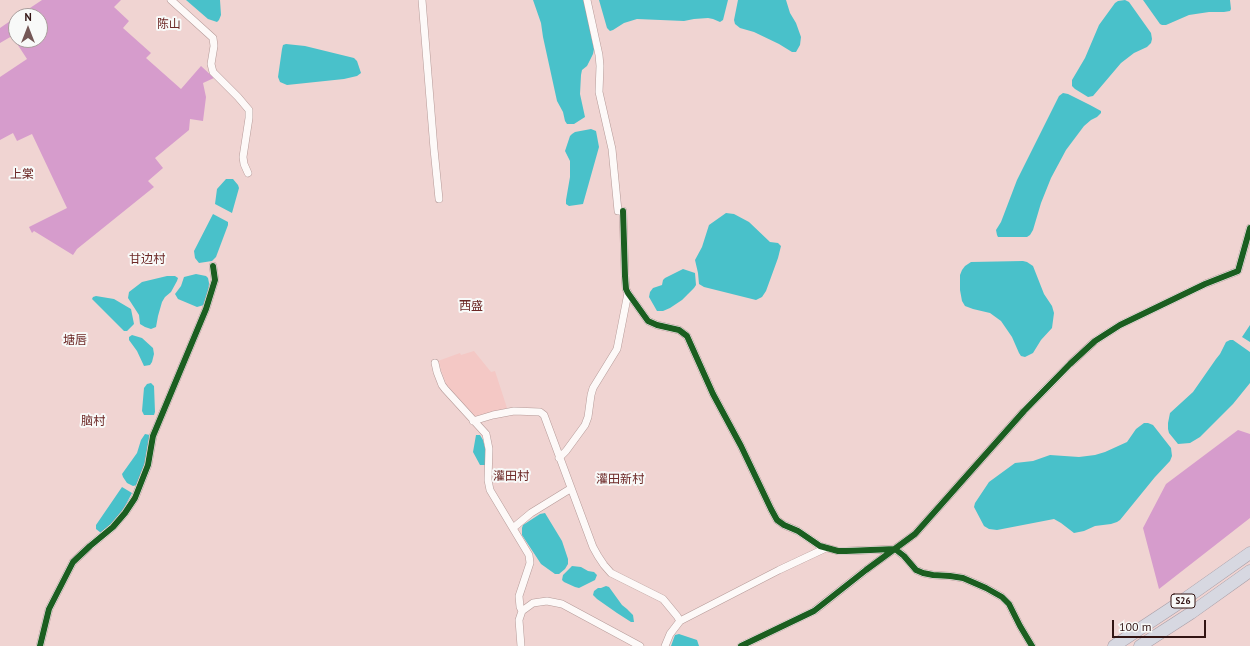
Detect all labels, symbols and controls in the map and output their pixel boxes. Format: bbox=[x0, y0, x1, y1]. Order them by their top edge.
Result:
north arrow bbox=[8, 8, 48, 48]
text: N bbox=[24, 10, 32, 24]
district label: 陈山 bbox=[157, 18, 181, 32]
district label: 上棠 bbox=[10, 168, 34, 182]
district label: 甘边村 bbox=[129, 253, 165, 267]
district label: 西盛 bbox=[459, 300, 483, 314]
district label: 塘唇 bbox=[63, 334, 87, 348]
district label: 脑村 bbox=[81, 415, 105, 429]
district label: 灌田村 bbox=[493, 470, 529, 484]
district label: 灌田新村 bbox=[596, 473, 644, 487]
road number: S26 bbox=[1171, 594, 1195, 608]
scale bar bbox=[1114, 612, 1208, 638]
text: 100 m bbox=[1119, 619, 1152, 634]

